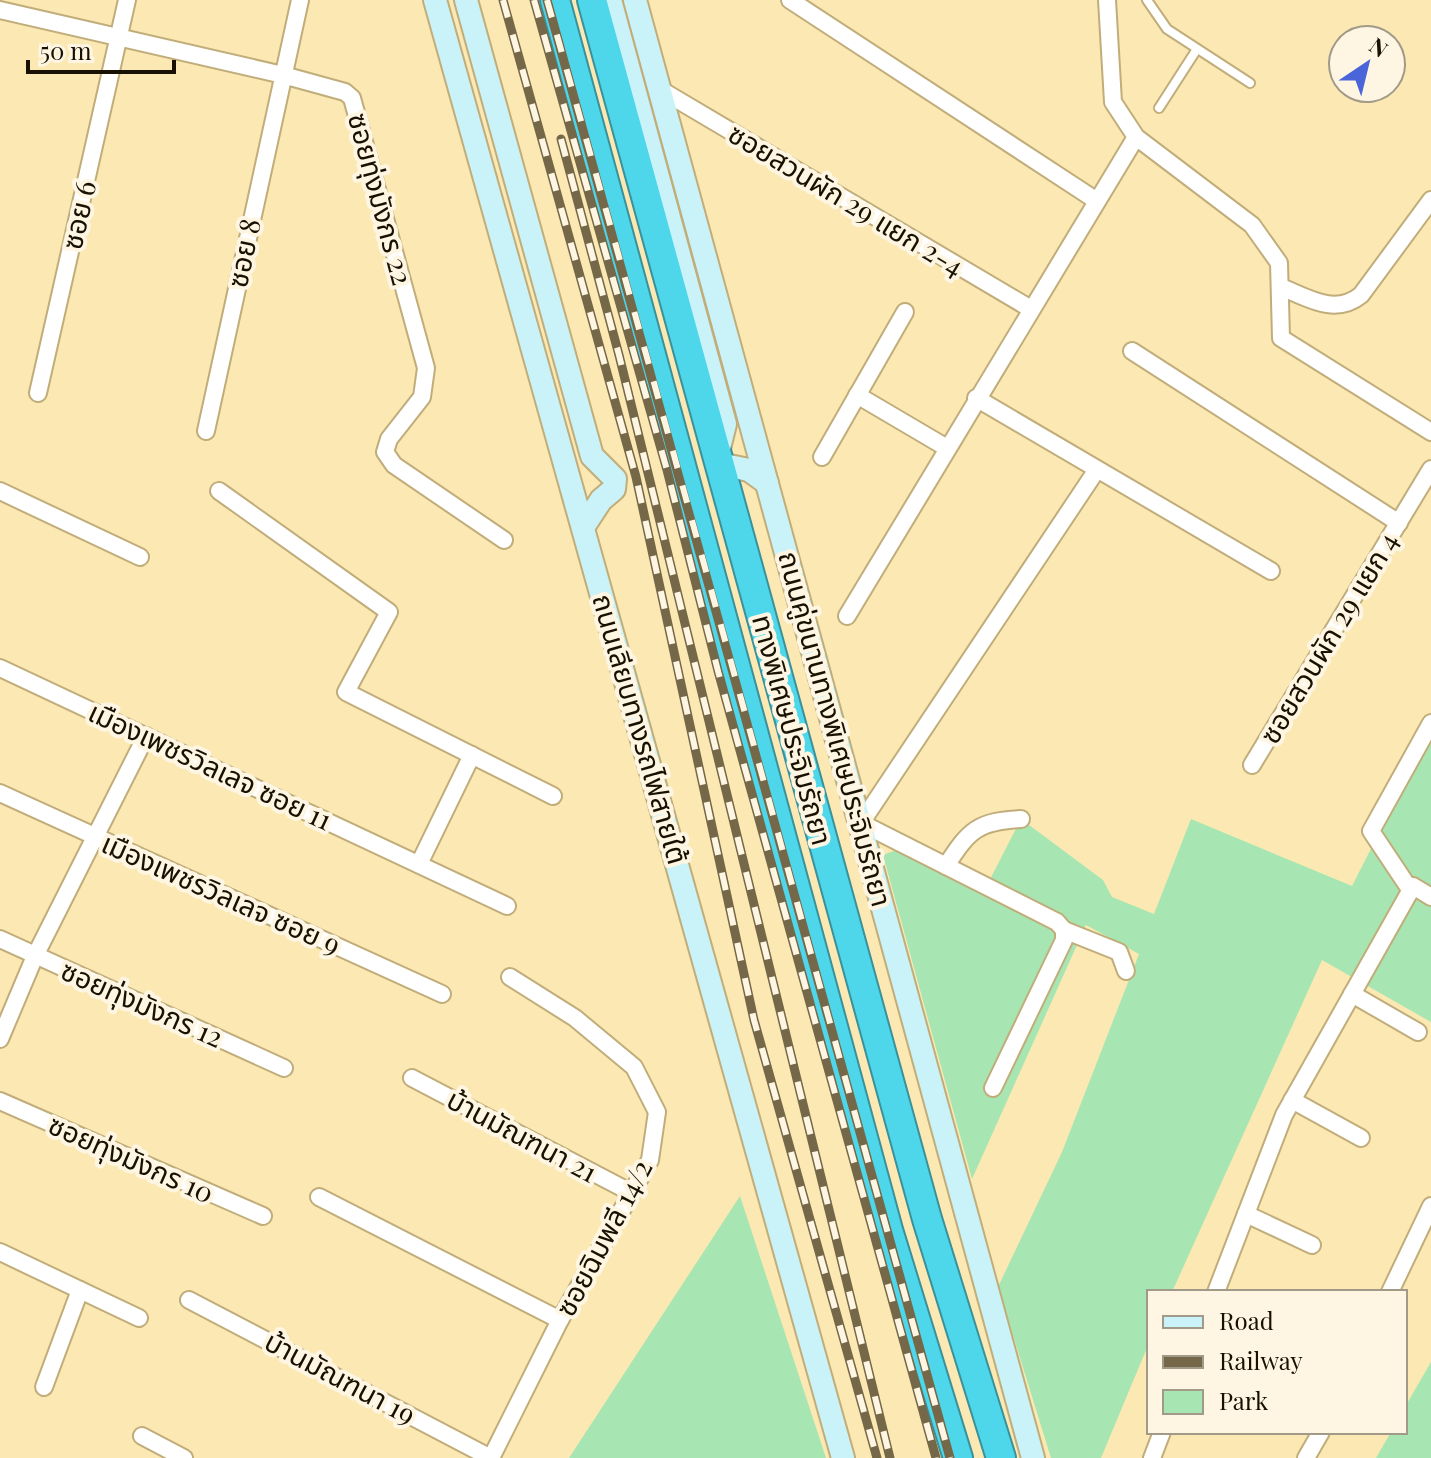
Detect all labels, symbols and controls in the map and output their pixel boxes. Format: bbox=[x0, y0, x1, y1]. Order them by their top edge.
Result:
scale bar bbox=[28, 24, 174, 74]
north arrow bbox=[1327, 24, 1407, 104]
text: N bbox=[1364, 30, 1394, 64]
text: 50 m bbox=[40, 34, 92, 66]
street label: ซอยทุ่งมังกร 22 bbox=[341, 108, 422, 289]
street label: ซอยสวนผัก 29 แยก 2-4 bbox=[722, 114, 971, 284]
street label: ซอย 6 bbox=[52, 177, 103, 253]
street label: ซอย 8 bbox=[217, 215, 268, 291]
street label: ซอยสวนผัก 29 แยก 4 bbox=[1250, 525, 1405, 750]
street label: ถนนคู่ขนานทางพิเศษประจิมรัถยา bbox=[771, 548, 899, 910]
street label: ถนนเลียบทางรถไฟสายใต้ bbox=[585, 589, 698, 868]
street label: ทางพิเศษประจิมรัถยา bbox=[745, 611, 839, 849]
street label: เมืองเพชรวิลเลจ ซอย 11 bbox=[83, 692, 338, 837]
street label: เมืองเพชรวิลเลจ ซอย 9 bbox=[96, 823, 347, 962]
street label: ซอยทุ่งมังกร 12 bbox=[56, 950, 230, 1055]
street label: บ้านมัณฑนา 21 bbox=[441, 1080, 604, 1190]
street label: ซอยทุ่งมังกร 10 bbox=[43, 1105, 220, 1211]
street label: ซอยฉิมพลี 14/2 bbox=[546, 1153, 659, 1322]
legend bbox=[1147, 1290, 1407, 1434]
text: Road bbox=[1219, 1304, 1274, 1336]
street label: บ้านมัณฑนา 19 bbox=[259, 1321, 423, 1432]
text: Railway bbox=[1219, 1344, 1303, 1376]
text: Park bbox=[1219, 1384, 1269, 1416]

